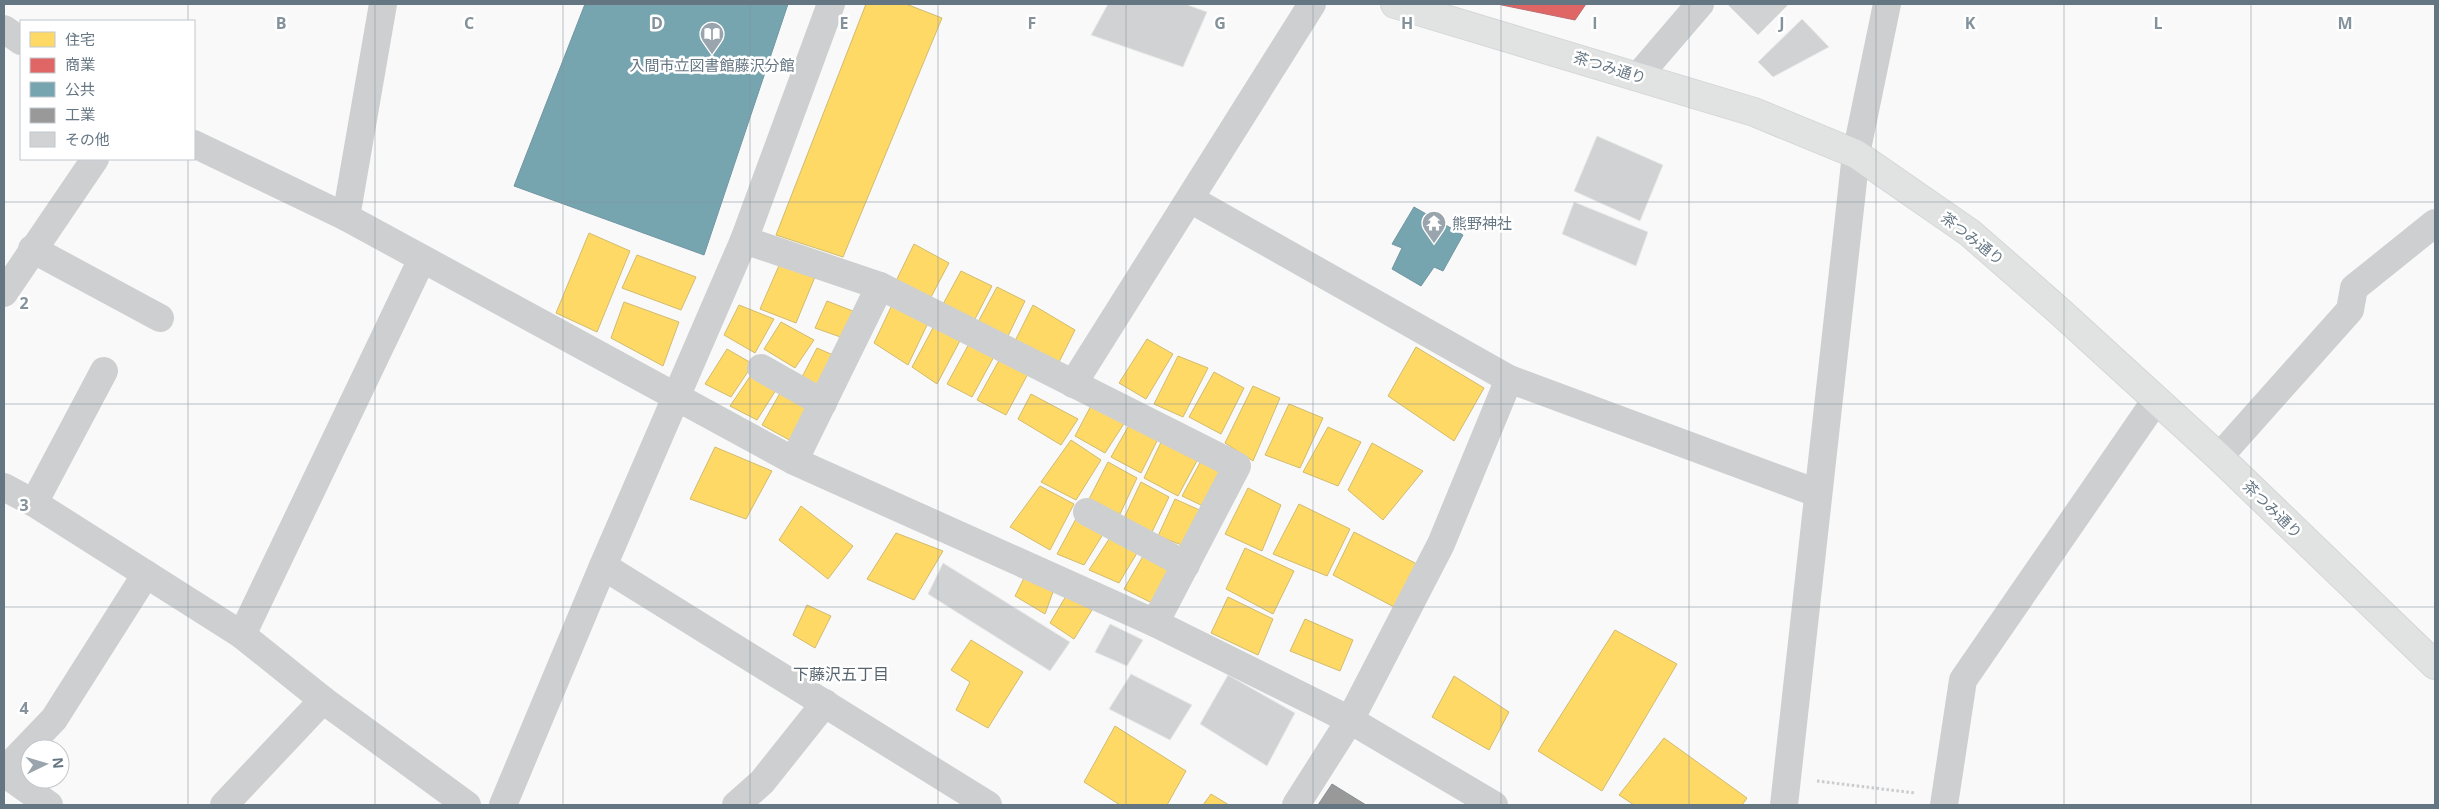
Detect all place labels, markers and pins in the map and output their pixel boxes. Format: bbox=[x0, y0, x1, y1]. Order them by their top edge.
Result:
library icon: 入間市立図書館藤沢分館 bbox=[699, 21, 725, 55]
place label: 入間市立図書館藤沢分館 bbox=[629, 55, 795, 75]
temple icon: 熊野神社 bbox=[1421, 210, 1447, 244]
place label: 熊野神社 bbox=[1452, 213, 1512, 233]

